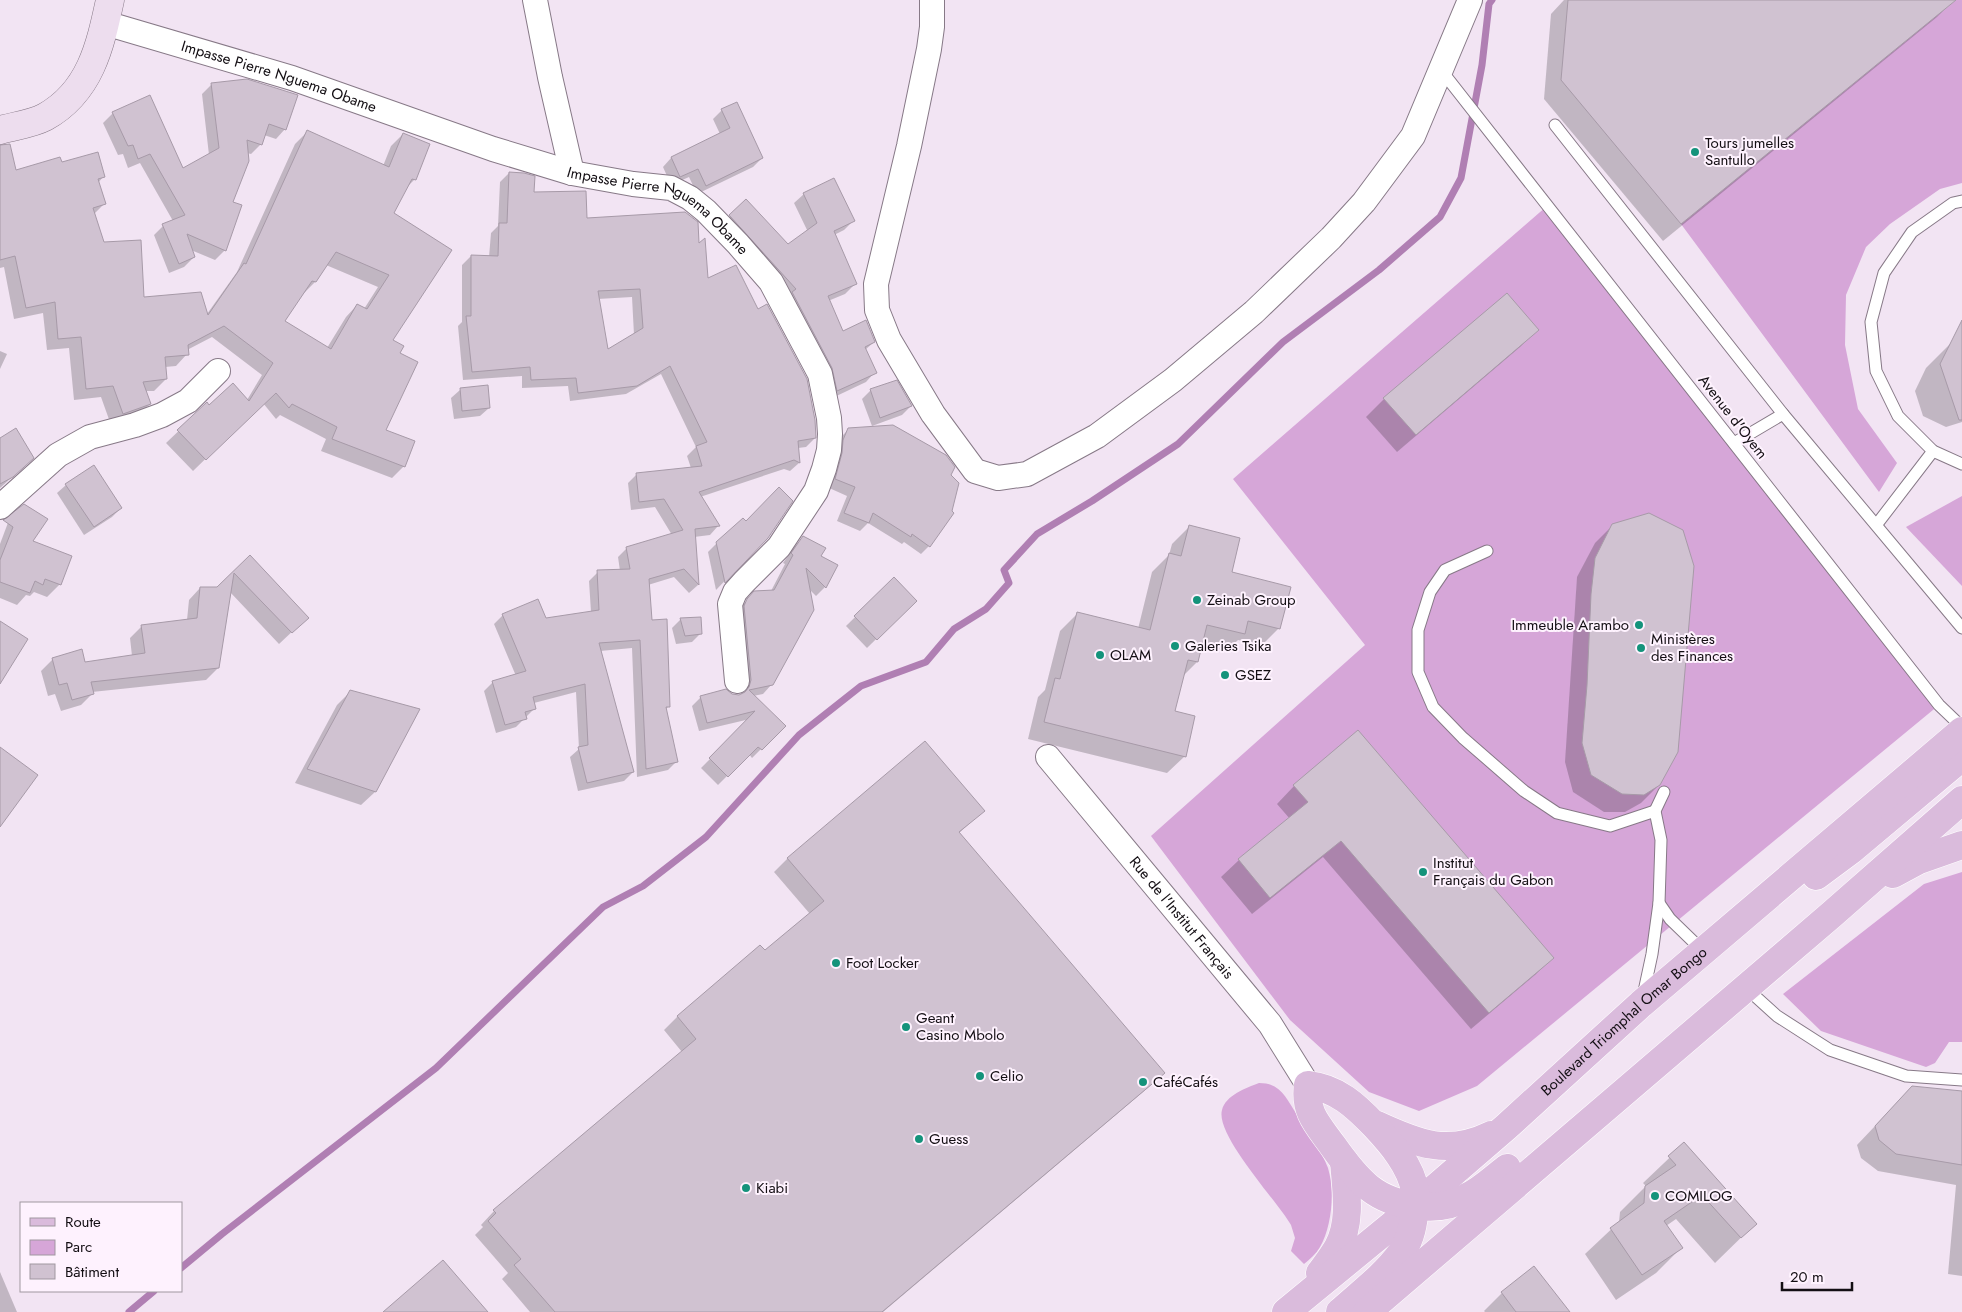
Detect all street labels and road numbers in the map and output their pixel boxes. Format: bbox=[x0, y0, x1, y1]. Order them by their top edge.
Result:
street label: Impasse Pierre Nguema Obame bbox=[179, 35, 380, 118]
street label: Impasse Pierre Nguema Obame bbox=[564, 161, 754, 260]
street label: Avenue d'Oyem bbox=[1693, 370, 1773, 464]
street label: Rue de l'Institut Français bbox=[1124, 852, 1239, 984]
street label: Boulevard Triomphal Omar Bongo bbox=[1536, 941, 1712, 1101]

